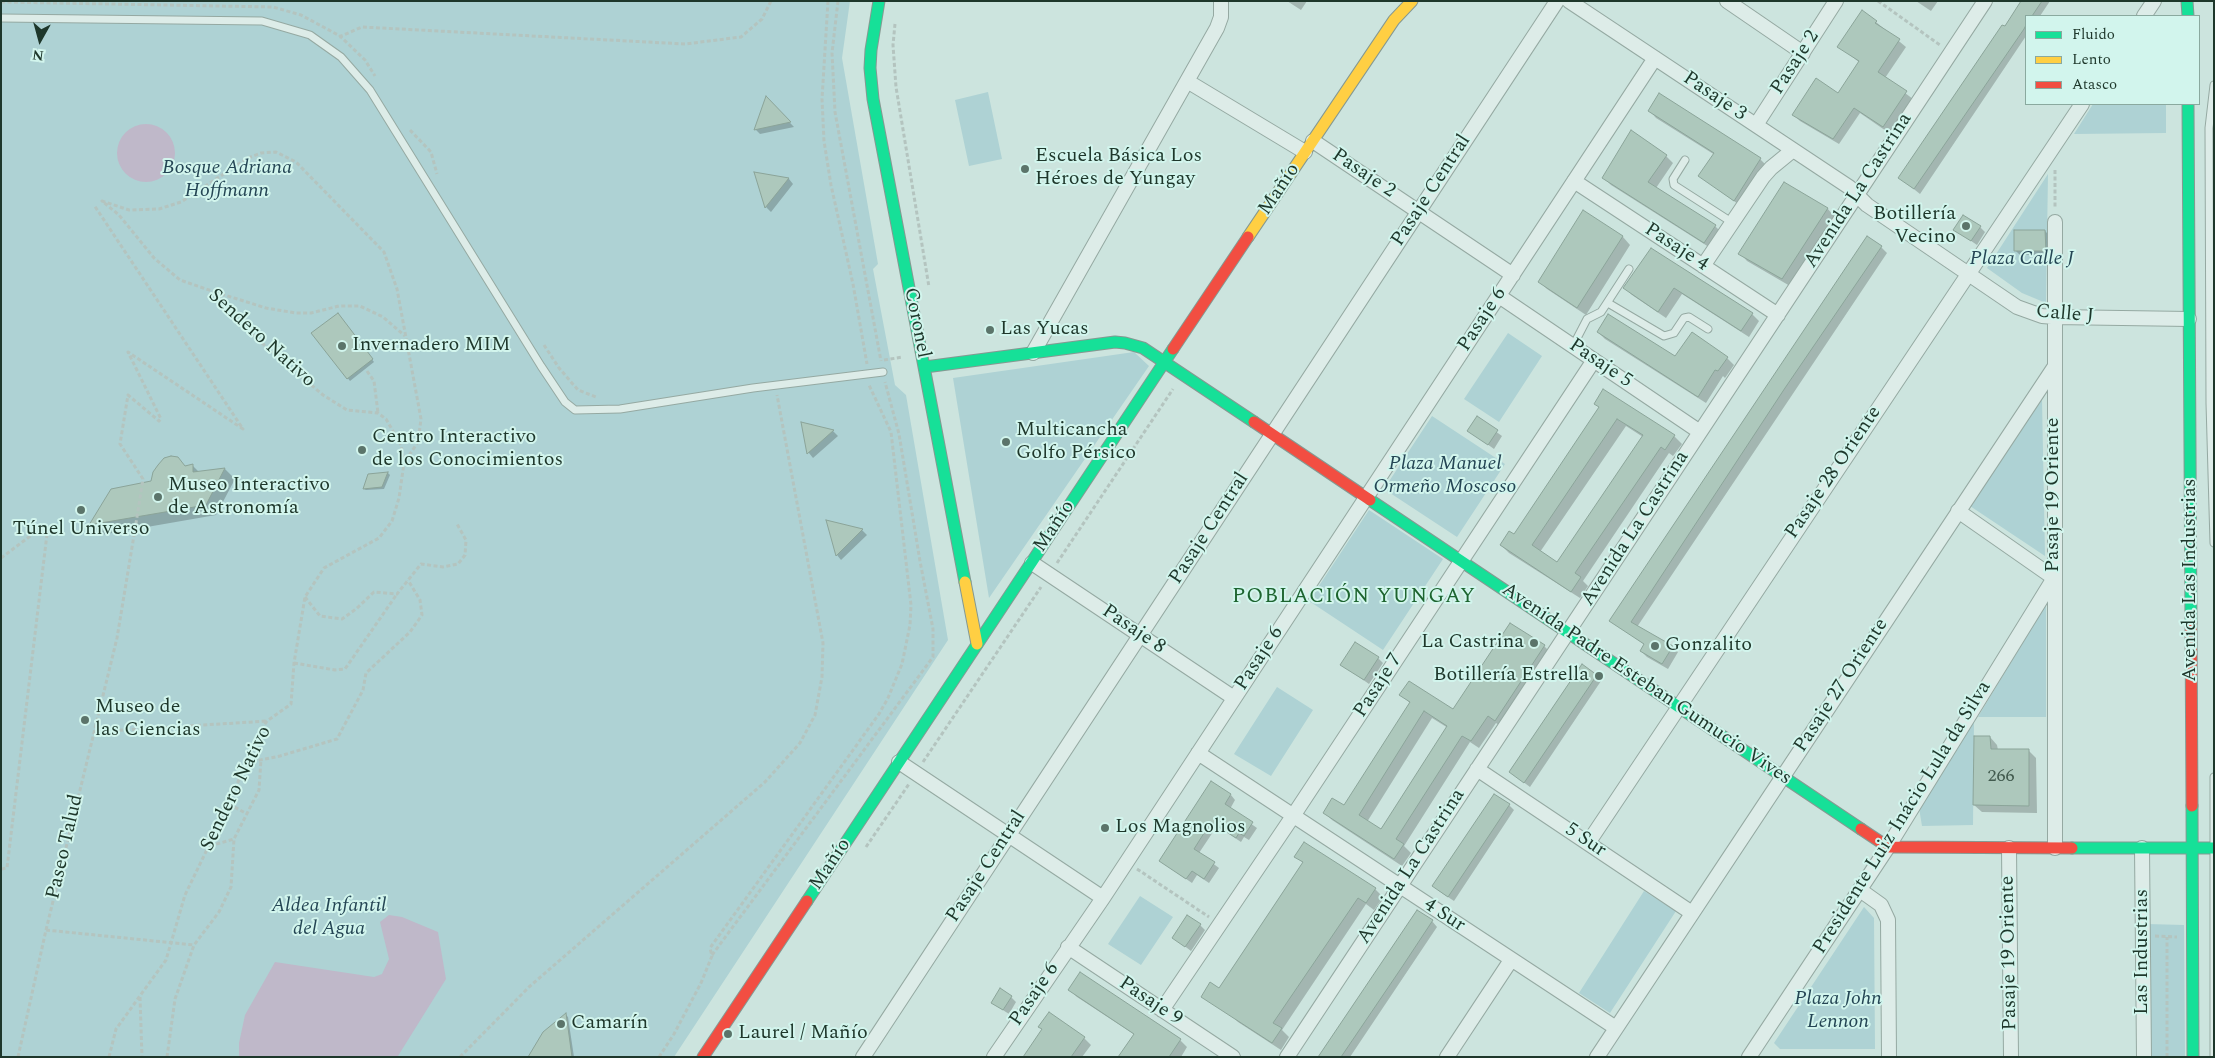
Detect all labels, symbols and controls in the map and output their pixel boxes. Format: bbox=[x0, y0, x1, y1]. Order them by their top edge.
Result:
north arrow bbox=[15, 15, 65, 65]
legend bbox=[2025, 15, 2200, 105]
text: Fluido bbox=[2072, 23, 2115, 46]
street label: Pasaje 2 bbox=[1766, 26, 1826, 100]
text: N bbox=[31, 44, 45, 67]
text: Lento bbox=[2072, 48, 2111, 71]
street label: Pasaje 3 bbox=[1678, 67, 1750, 127]
text: Atasco bbox=[2072, 73, 2117, 96]
street label: Avenida La Castrina bbox=[1800, 109, 1918, 273]
street label: Pasaje Central bbox=[1387, 131, 1477, 251]
street label: Pasaje 2 bbox=[1327, 144, 1399, 204]
place label: Escuela Básica Los Héroes de Yungay bbox=[1035, 145, 1202, 192]
park label: Bosque Adriana Hoffmann bbox=[162, 157, 292, 204]
street label: Mañío bbox=[1254, 159, 1306, 221]
marker: Escuela Básica Los Héroes de Yungay bbox=[1019, 163, 1031, 175]
place label: Botillería Vecino bbox=[1873, 203, 1956, 250]
street label: Pasaje 4 bbox=[1639, 218, 1713, 278]
marker: Botillería Vecino bbox=[1960, 220, 1972, 232]
park label: Plaza Calle J bbox=[1970, 248, 2074, 272]
street label: Pasaje 6 bbox=[1453, 283, 1513, 357]
street label: Sendero Nativo bbox=[202, 285, 320, 393]
street label: Coronel bbox=[897, 286, 935, 360]
street label: Calle J bbox=[2035, 300, 2095, 330]
place label: Las Yucas bbox=[1000, 318, 1089, 342]
marker: Las Yucas bbox=[984, 324, 996, 336]
place label: Invernadero MIM bbox=[352, 334, 511, 358]
street label: Pasaje 5 bbox=[1564, 334, 1636, 394]
marker: Invernadero MIM bbox=[336, 340, 348, 352]
street label: Pasaje 28 Oriente bbox=[1781, 402, 1887, 544]
street label: Pasaje 19 Oriente bbox=[2042, 418, 2066, 572]
place label: Multicancha Golfo Pérsico bbox=[1016, 419, 1136, 466]
place label: Centro Interactivo de los Conocimientos bbox=[372, 426, 563, 473]
marker: Multicancha Golfo Pérsico bbox=[1000, 436, 1012, 448]
marker: Centro Interactivo de los Conocimientos bbox=[356, 444, 368, 456]
street label: Avenida La Castrina bbox=[1577, 447, 1695, 611]
park label: Plaza Manuel Ormeño Moscoso bbox=[1374, 453, 1516, 500]
street label: Pasaje Central bbox=[1165, 469, 1255, 589]
place label: Museo Interactivo de Astronomía bbox=[168, 474, 330, 521]
street label: Avenida Las Industrias bbox=[2179, 478, 2203, 682]
marker: Museo Interactivo de Astronomía bbox=[152, 491, 164, 503]
street label: Mañío bbox=[1029, 496, 1081, 558]
marker: Túnel Universo bbox=[75, 504, 87, 516]
place label: Túnel Universo bbox=[13, 518, 149, 542]
street label: Avenida Padre Esteban Gumucio Vives bbox=[1496, 579, 1796, 791]
district label: POBLACIÓN YUNGAY bbox=[1230, 585, 1478, 611]
street label: Pasaje 8 bbox=[1097, 600, 1169, 660]
street label: Pasaje 27 Oriente bbox=[1790, 614, 1894, 758]
street label: Pasaje 6 bbox=[1230, 622, 1290, 696]
place label: La Castrina bbox=[1421, 631, 1524, 655]
place label: Gonzalito bbox=[1665, 634, 1752, 658]
marker: La Castrina bbox=[1528, 637, 1540, 649]
marker: Gonzalito bbox=[1649, 640, 1661, 652]
street label: Pasaje 7 bbox=[1349, 649, 1409, 723]
place label: Botillería Estrella bbox=[1433, 664, 1589, 688]
marker: Botillería Estrella bbox=[1593, 670, 1605, 682]
street label: Presidente Luiz Inácio Lula da Silva bbox=[1809, 677, 1997, 959]
place label: Museo de las Ciencias bbox=[95, 696, 201, 743]
marker: Museo de las Ciencias bbox=[79, 714, 91, 726]
street label: Sendero Nativo bbox=[196, 723, 278, 855]
house number: 266 bbox=[1988, 766, 2014, 788]
street label: Avenida La Castrina bbox=[1353, 785, 1471, 949]
street label: Paseo Talud bbox=[42, 792, 90, 902]
street label: Pasaje Central bbox=[942, 807, 1032, 927]
place label: Los Magnolios bbox=[1115, 816, 1246, 840]
street label: 5 Sur bbox=[1560, 819, 1610, 863]
marker: Los Magnolios bbox=[1099, 822, 1111, 834]
street label: Mañío bbox=[805, 834, 857, 896]
street label: Pasaje 19 Oriente bbox=[1997, 875, 2023, 1031]
street label: Las Industrias bbox=[2131, 889, 2155, 1015]
street label: 4 Sur bbox=[1419, 894, 1469, 938]
park label: Aldea Infantil del Agua bbox=[272, 895, 386, 942]
street label: Pasaje 6 bbox=[1005, 959, 1065, 1031]
street label: Pasaje 9 bbox=[1114, 972, 1186, 1032]
park label: Plaza John Lennon bbox=[1794, 988, 1882, 1035]
place label: Camarín bbox=[571, 1012, 648, 1036]
marker: Camarín bbox=[555, 1018, 567, 1030]
place label: Laurel / Mañío bbox=[738, 1022, 868, 1046]
marker: Laurel / Mañío bbox=[722, 1028, 734, 1040]

